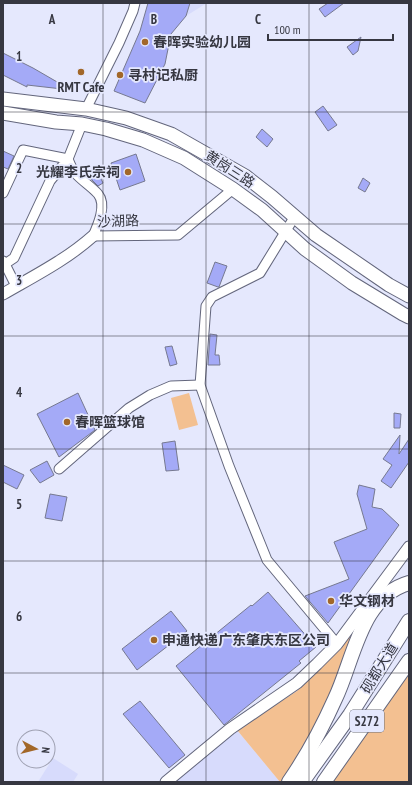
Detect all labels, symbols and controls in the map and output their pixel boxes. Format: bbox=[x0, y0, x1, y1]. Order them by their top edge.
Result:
text: A bbox=[48, 11, 56, 28]
text: B bbox=[151, 11, 157, 28]
text: C bbox=[255, 11, 261, 28]
scale bar bbox=[268, 16, 393, 42]
text: 100 m bbox=[274, 22, 301, 37]
place label: 春晖实验幼儿园 bbox=[153, 33, 251, 51]
marker: 春晖实验幼儿园 bbox=[140, 37, 150, 47]
text: 1 bbox=[16, 48, 22, 65]
place label: 寻村记私厨 bbox=[128, 66, 198, 84]
marker: RMT Cafe bbox=[76, 67, 86, 77]
marker: 寻村记私厨 bbox=[115, 70, 125, 80]
place label: RMT Cafe bbox=[57, 78, 105, 96]
street label: 黄岗三路 bbox=[202, 146, 258, 192]
text: 2 bbox=[16, 160, 22, 177]
place label: 光耀李氏宗祠 bbox=[36, 163, 120, 181]
marker: 光耀李氏宗祠 bbox=[123, 167, 133, 177]
street label: 沙湖路 bbox=[97, 211, 139, 231]
text: 3 bbox=[16, 272, 22, 289]
text: 4 bbox=[16, 384, 23, 401]
place label: 春晖篮球馆 bbox=[75, 413, 145, 431]
marker: 春晖篮球馆 bbox=[62, 417, 72, 427]
text: 5 bbox=[16, 496, 22, 513]
place label: 华文钢材 bbox=[339, 592, 395, 610]
marker: 华文钢材 bbox=[326, 596, 336, 606]
text: 6 bbox=[16, 608, 22, 625]
place label: 申通快递广东肇庆东区公司 bbox=[162, 631, 330, 649]
marker: 申通快递广东肇庆东区公司 bbox=[149, 635, 159, 645]
street label: 砚都大道 bbox=[357, 639, 401, 697]
road number: S272 bbox=[350, 710, 384, 732]
north arrow bbox=[16, 729, 56, 769]
text: N bbox=[39, 746, 53, 754]

